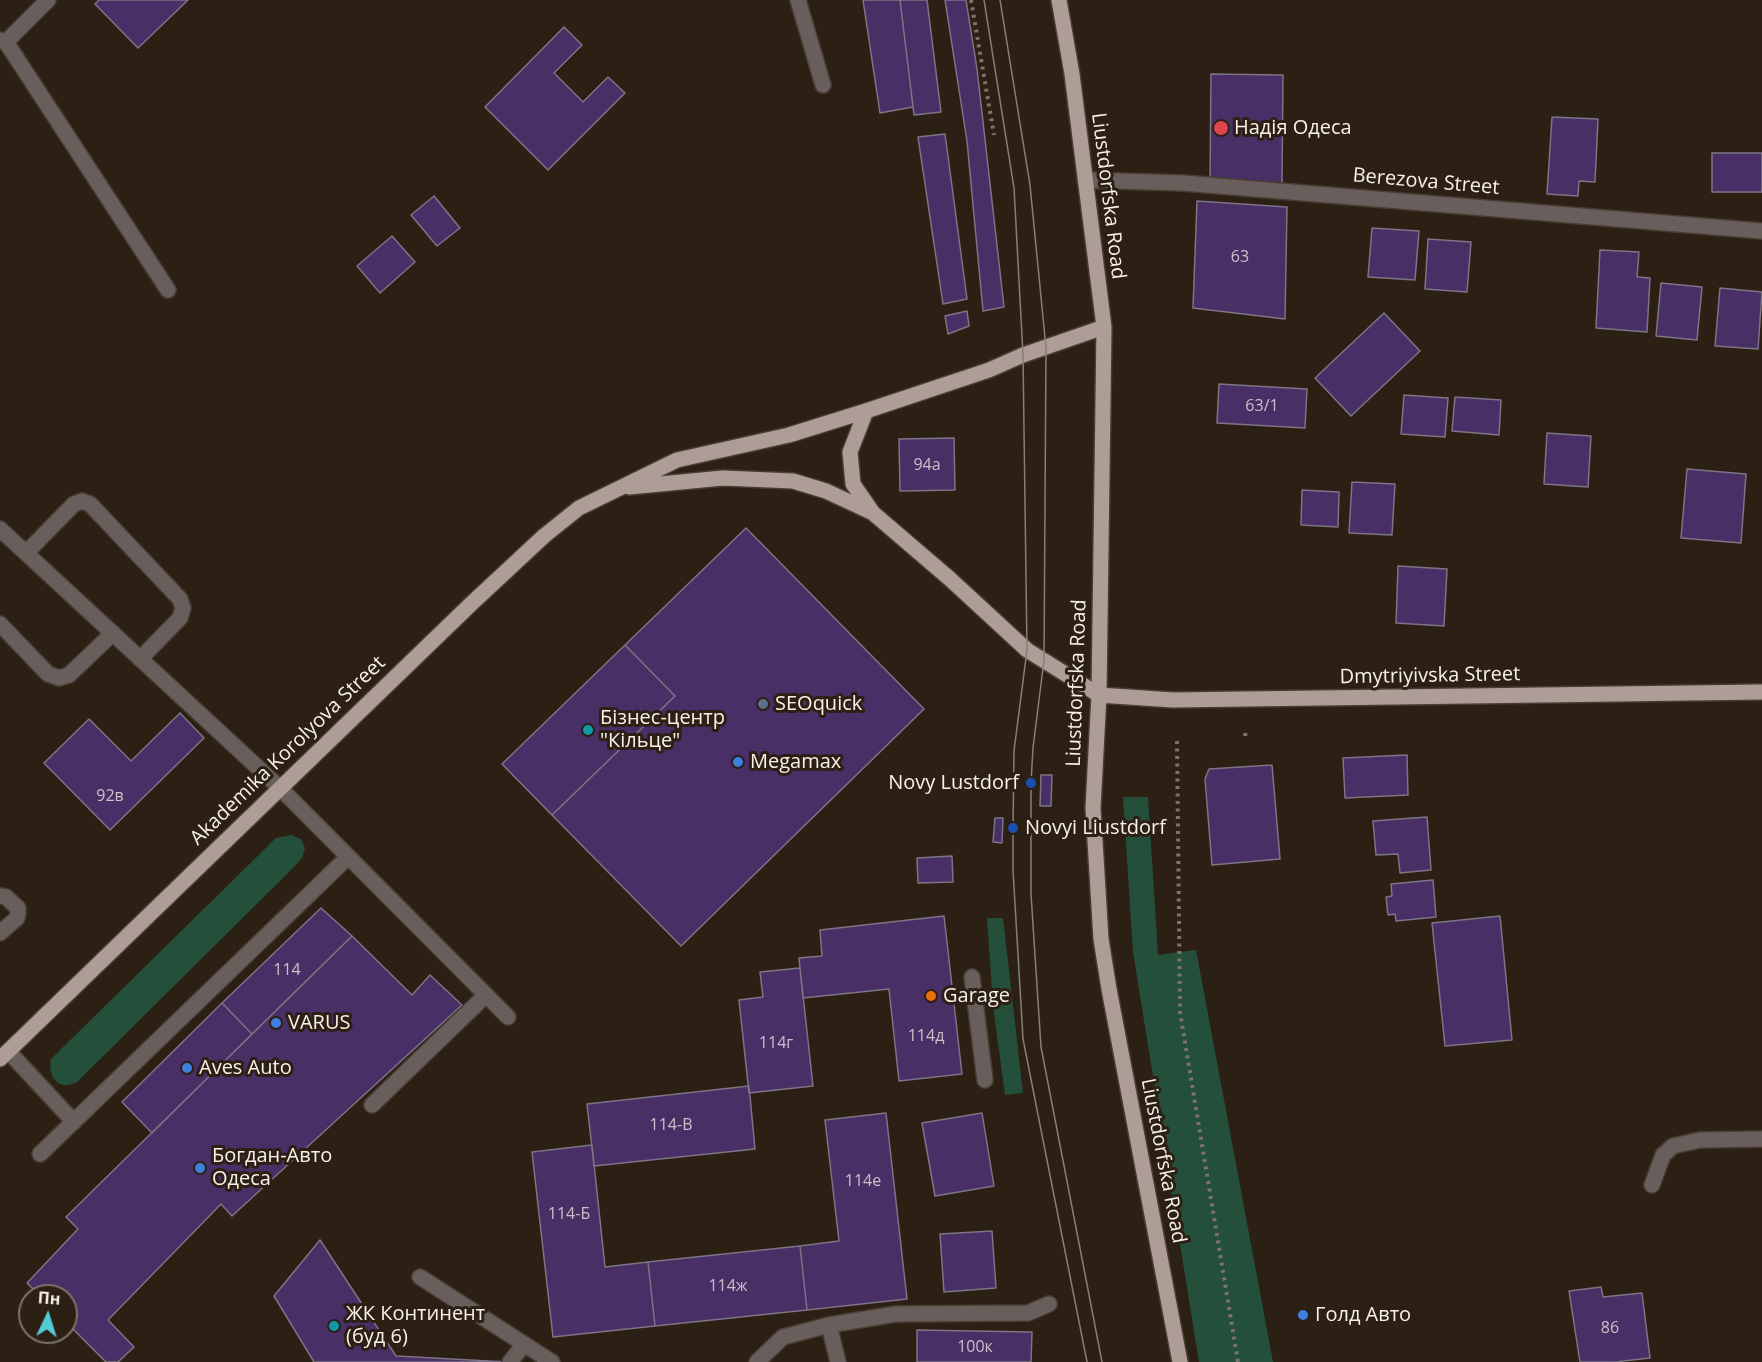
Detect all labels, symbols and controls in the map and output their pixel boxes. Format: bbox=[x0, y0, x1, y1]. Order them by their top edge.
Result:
street label: Liustdorfska Road bbox=[1086, 111, 1130, 281]
place label: Надія Одеса bbox=[1234, 116, 1352, 140]
marker: Надія Одеса bbox=[1212, 119, 1230, 137]
street label: Berezova Street bbox=[1352, 164, 1500, 200]
house number: 63 bbox=[1231, 247, 1249, 267]
house number: 63/1 bbox=[1245, 396, 1279, 416]
house number: 94а bbox=[913, 455, 941, 475]
street label: Liustdorfska Road bbox=[1062, 599, 1092, 767]
street label: Akademika Korolyova Street bbox=[185, 651, 391, 851]
street label: Dmytriyivska Street bbox=[1339, 662, 1521, 690]
place label: SEOquick bbox=[775, 692, 862, 716]
marker: SEOquick bbox=[756, 697, 770, 711]
place label: Бізнес-центр "Кільце" bbox=[600, 706, 725, 753]
marker: Бізнес-центр "Кільце" bbox=[581, 723, 595, 737]
place label: Megamax bbox=[750, 750, 841, 774]
marker: Megamax bbox=[731, 755, 745, 769]
place label: Novy Lustdorf bbox=[888, 771, 1019, 795]
marker: Novy Lustdorf bbox=[1024, 776, 1038, 790]
house number: 92в bbox=[96, 786, 124, 806]
place label: Novyi Liustdorf bbox=[1025, 816, 1166, 840]
marker: Novyi Liustdorf bbox=[1006, 821, 1020, 835]
house number: 114 bbox=[273, 960, 301, 980]
place label: Garage bbox=[943, 984, 1010, 1008]
marker: Garage bbox=[924, 989, 938, 1003]
place label: VARUS bbox=[288, 1011, 350, 1035]
marker: VARUS bbox=[269, 1016, 283, 1030]
house number: 114д bbox=[908, 1026, 944, 1046]
house number: 114г bbox=[759, 1033, 793, 1053]
place label: Aves Auto bbox=[199, 1056, 292, 1080]
marker: Aves Auto bbox=[180, 1061, 194, 1075]
street label: Liustdorfska Road bbox=[1135, 1076, 1191, 1246]
house number: 114-В bbox=[650, 1115, 692, 1135]
place label: Богдан-Авто Одеса bbox=[212, 1144, 332, 1191]
marker: Богдан-Авто Одеса bbox=[193, 1161, 207, 1175]
house number: 114е bbox=[845, 1171, 881, 1191]
house number: 114-Б bbox=[548, 1204, 590, 1224]
house number: 114ж bbox=[708, 1276, 748, 1296]
north arrow bbox=[18, 1284, 78, 1344]
text: Пн bbox=[37, 1286, 61, 1310]
place label: ЖК Континент (буд 6) bbox=[346, 1302, 485, 1349]
place label: Голд Авто bbox=[1315, 1303, 1411, 1327]
marker: Голд Авто bbox=[1296, 1308, 1310, 1322]
house number: 86 bbox=[1601, 1318, 1619, 1338]
marker: ЖК Континент (буд 6) bbox=[327, 1319, 341, 1333]
house number: 100к bbox=[957, 1337, 993, 1357]

